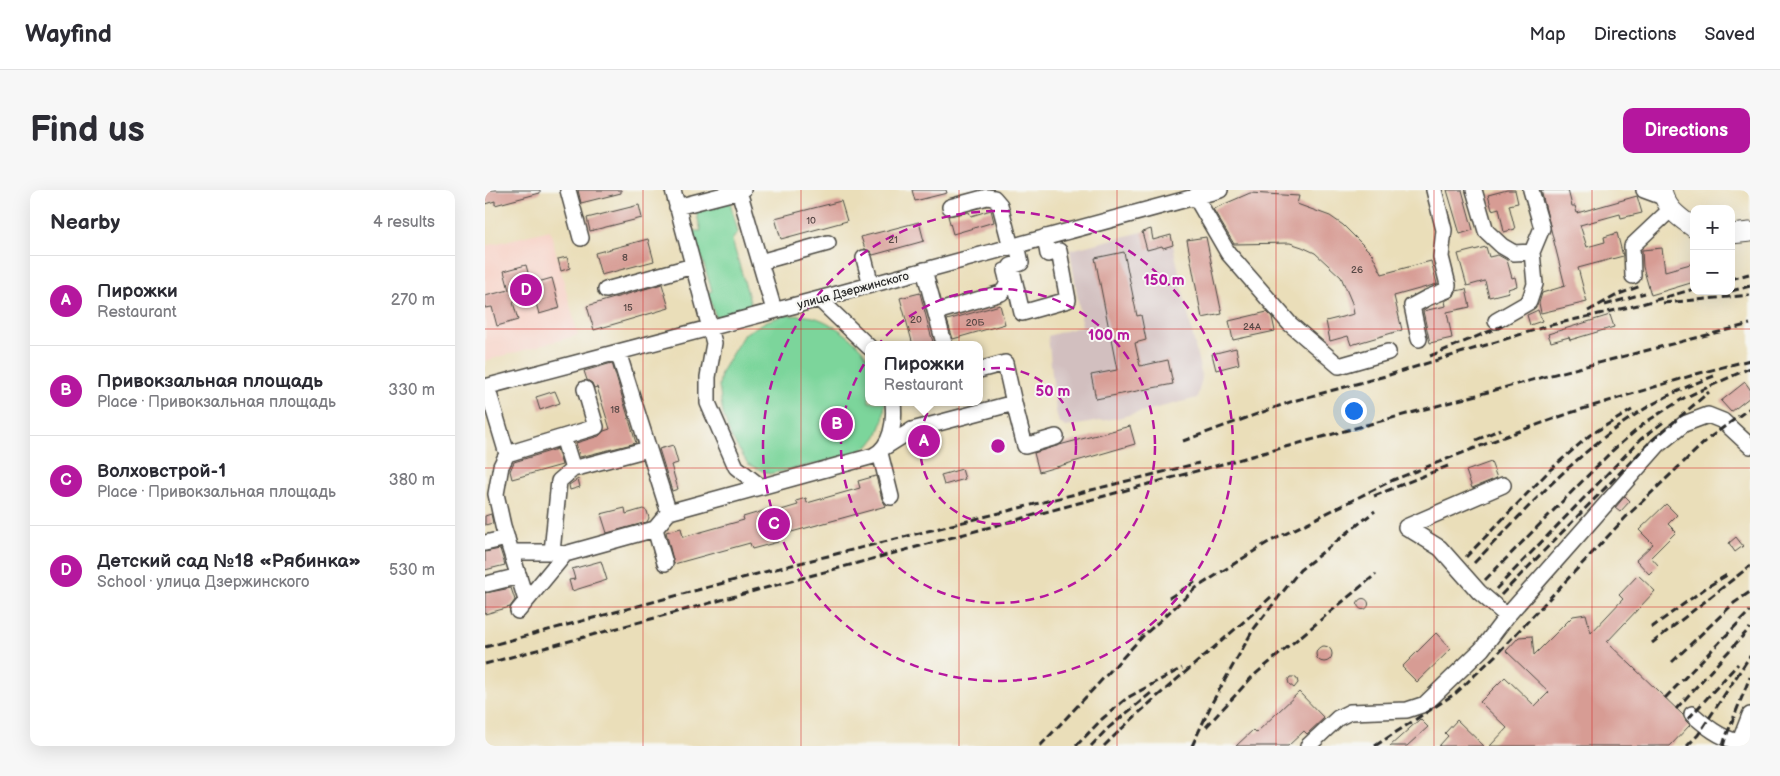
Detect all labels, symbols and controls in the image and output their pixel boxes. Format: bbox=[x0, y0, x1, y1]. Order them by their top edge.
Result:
text: Wayfind bbox=[25, 20, 112, 49]
text: Map bbox=[1530, 24, 1566, 45]
text: Directions bbox=[1594, 24, 1676, 45]
text: Saved bbox=[1704, 24, 1755, 45]
button: Directions bbox=[1623, 108, 1750, 153]
text: Find us bbox=[30, 109, 145, 152]
map controls bbox=[1690, 205, 1735, 295]
button: + bbox=[1690, 205, 1735, 250]
text: Nearby bbox=[50, 210, 120, 235]
text: 4 results bbox=[373, 213, 435, 232]
house number: 10 bbox=[806, 215, 816, 227]
house number: 21 bbox=[888, 234, 898, 246]
button: − bbox=[1690, 250, 1735, 295]
house number: 8 bbox=[622, 252, 628, 264]
house number: 26 bbox=[1351, 264, 1363, 276]
street label: улица Дзержинского bbox=[796, 268, 911, 313]
pin: D bbox=[510, 271, 542, 309]
text: 150 m bbox=[1143, 271, 1185, 290]
text: Пирожки bbox=[97, 280, 178, 303]
text: A bbox=[61, 291, 71, 310]
text: 270 m bbox=[391, 291, 435, 310]
house number: 15 bbox=[623, 302, 633, 314]
text: Restaurant bbox=[97, 303, 177, 322]
house number: 20 bbox=[910, 314, 922, 326]
house number: 20Б bbox=[966, 317, 984, 329]
house number: 24А bbox=[1243, 321, 1262, 333]
text: 100 m bbox=[1088, 326, 1130, 345]
popup bbox=[865, 341, 983, 406]
text: Пирожки bbox=[884, 353, 964, 376]
text: Привокзальная площадь bbox=[97, 370, 323, 393]
text: Restaurant bbox=[884, 376, 963, 395]
text: B bbox=[60, 381, 72, 400]
text: 330 m bbox=[388, 381, 435, 400]
text: 50 m bbox=[1036, 382, 1071, 401]
text: Place · Привокзальная площадь bbox=[97, 393, 336, 412]
your location bbox=[1341, 398, 1367, 424]
house number: 18 bbox=[610, 404, 620, 416]
pin: B bbox=[821, 405, 853, 443]
pin: A bbox=[908, 422, 940, 460]
centre of rings bbox=[989, 437, 1007, 455]
text: Волховстрой-1 bbox=[97, 460, 226, 483]
text: C bbox=[60, 471, 72, 490]
text: 380 m bbox=[389, 471, 435, 490]
text: Place · Привокзальная площадь bbox=[97, 483, 336, 502]
pin: C bbox=[758, 505, 790, 543]
text: Детский сад №18 «Рябинка» bbox=[97, 550, 361, 573]
text: D bbox=[60, 561, 72, 580]
text: 530 m bbox=[389, 561, 435, 580]
text: School · улица Дзержинского bbox=[97, 573, 309, 592]

